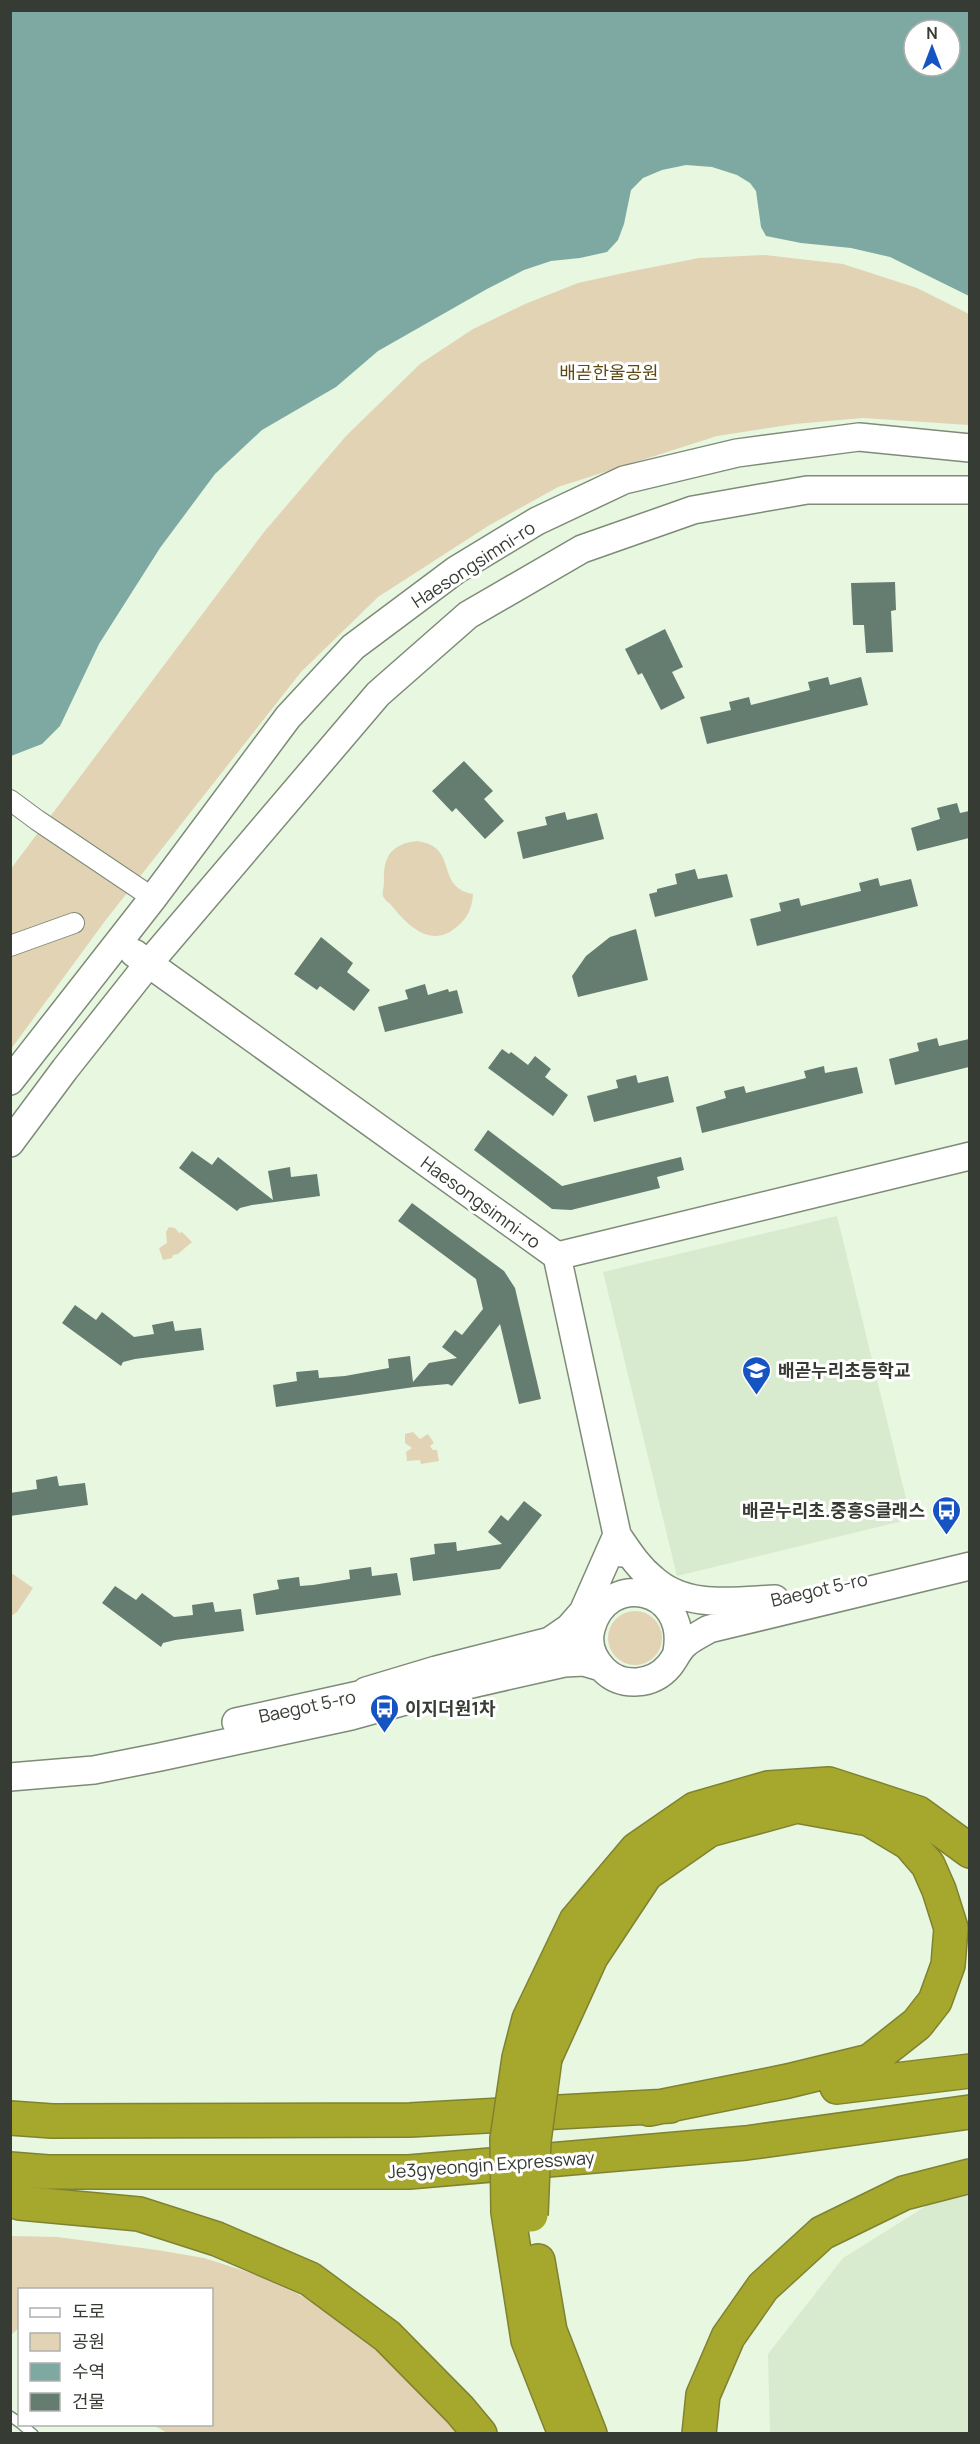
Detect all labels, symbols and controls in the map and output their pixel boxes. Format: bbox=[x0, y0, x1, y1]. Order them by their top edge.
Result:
north arrow bbox=[902, 18, 962, 78]
text: N bbox=[926, 22, 938, 44]
park label: 배곧한울공원 bbox=[559, 360, 659, 384]
street label: Haesongsimni-ro bbox=[407, 515, 539, 613]
street label: Haesongsimni-ro bbox=[416, 1150, 546, 1254]
school or university icon: 배곧누리초등학교 bbox=[741, 1354, 773, 1396]
place label: 배곧누리초등학교 bbox=[778, 1358, 910, 1382]
bus stop icon: 배곧누리초.중흥S클래스 bbox=[930, 1494, 962, 1536]
place label: 배곧누리초.중흥S클래스 bbox=[742, 1498, 925, 1522]
street label: Baegot 5-ro bbox=[768, 1566, 870, 1612]
street label: Baegot 5-ro bbox=[256, 1684, 358, 1728]
bus stop icon: 이지더원1차 bbox=[368, 1692, 400, 1734]
place label: 이지더원1차 bbox=[405, 1696, 496, 1720]
street label: Je3gyeongin Expressway bbox=[387, 2145, 596, 2183]
legend bbox=[18, 2288, 213, 2426]
text: 도로 bbox=[72, 2299, 105, 2323]
text: 공원 bbox=[72, 2329, 105, 2353]
text: 수역 bbox=[72, 2359, 105, 2383]
text: 건물 bbox=[72, 2389, 105, 2413]

